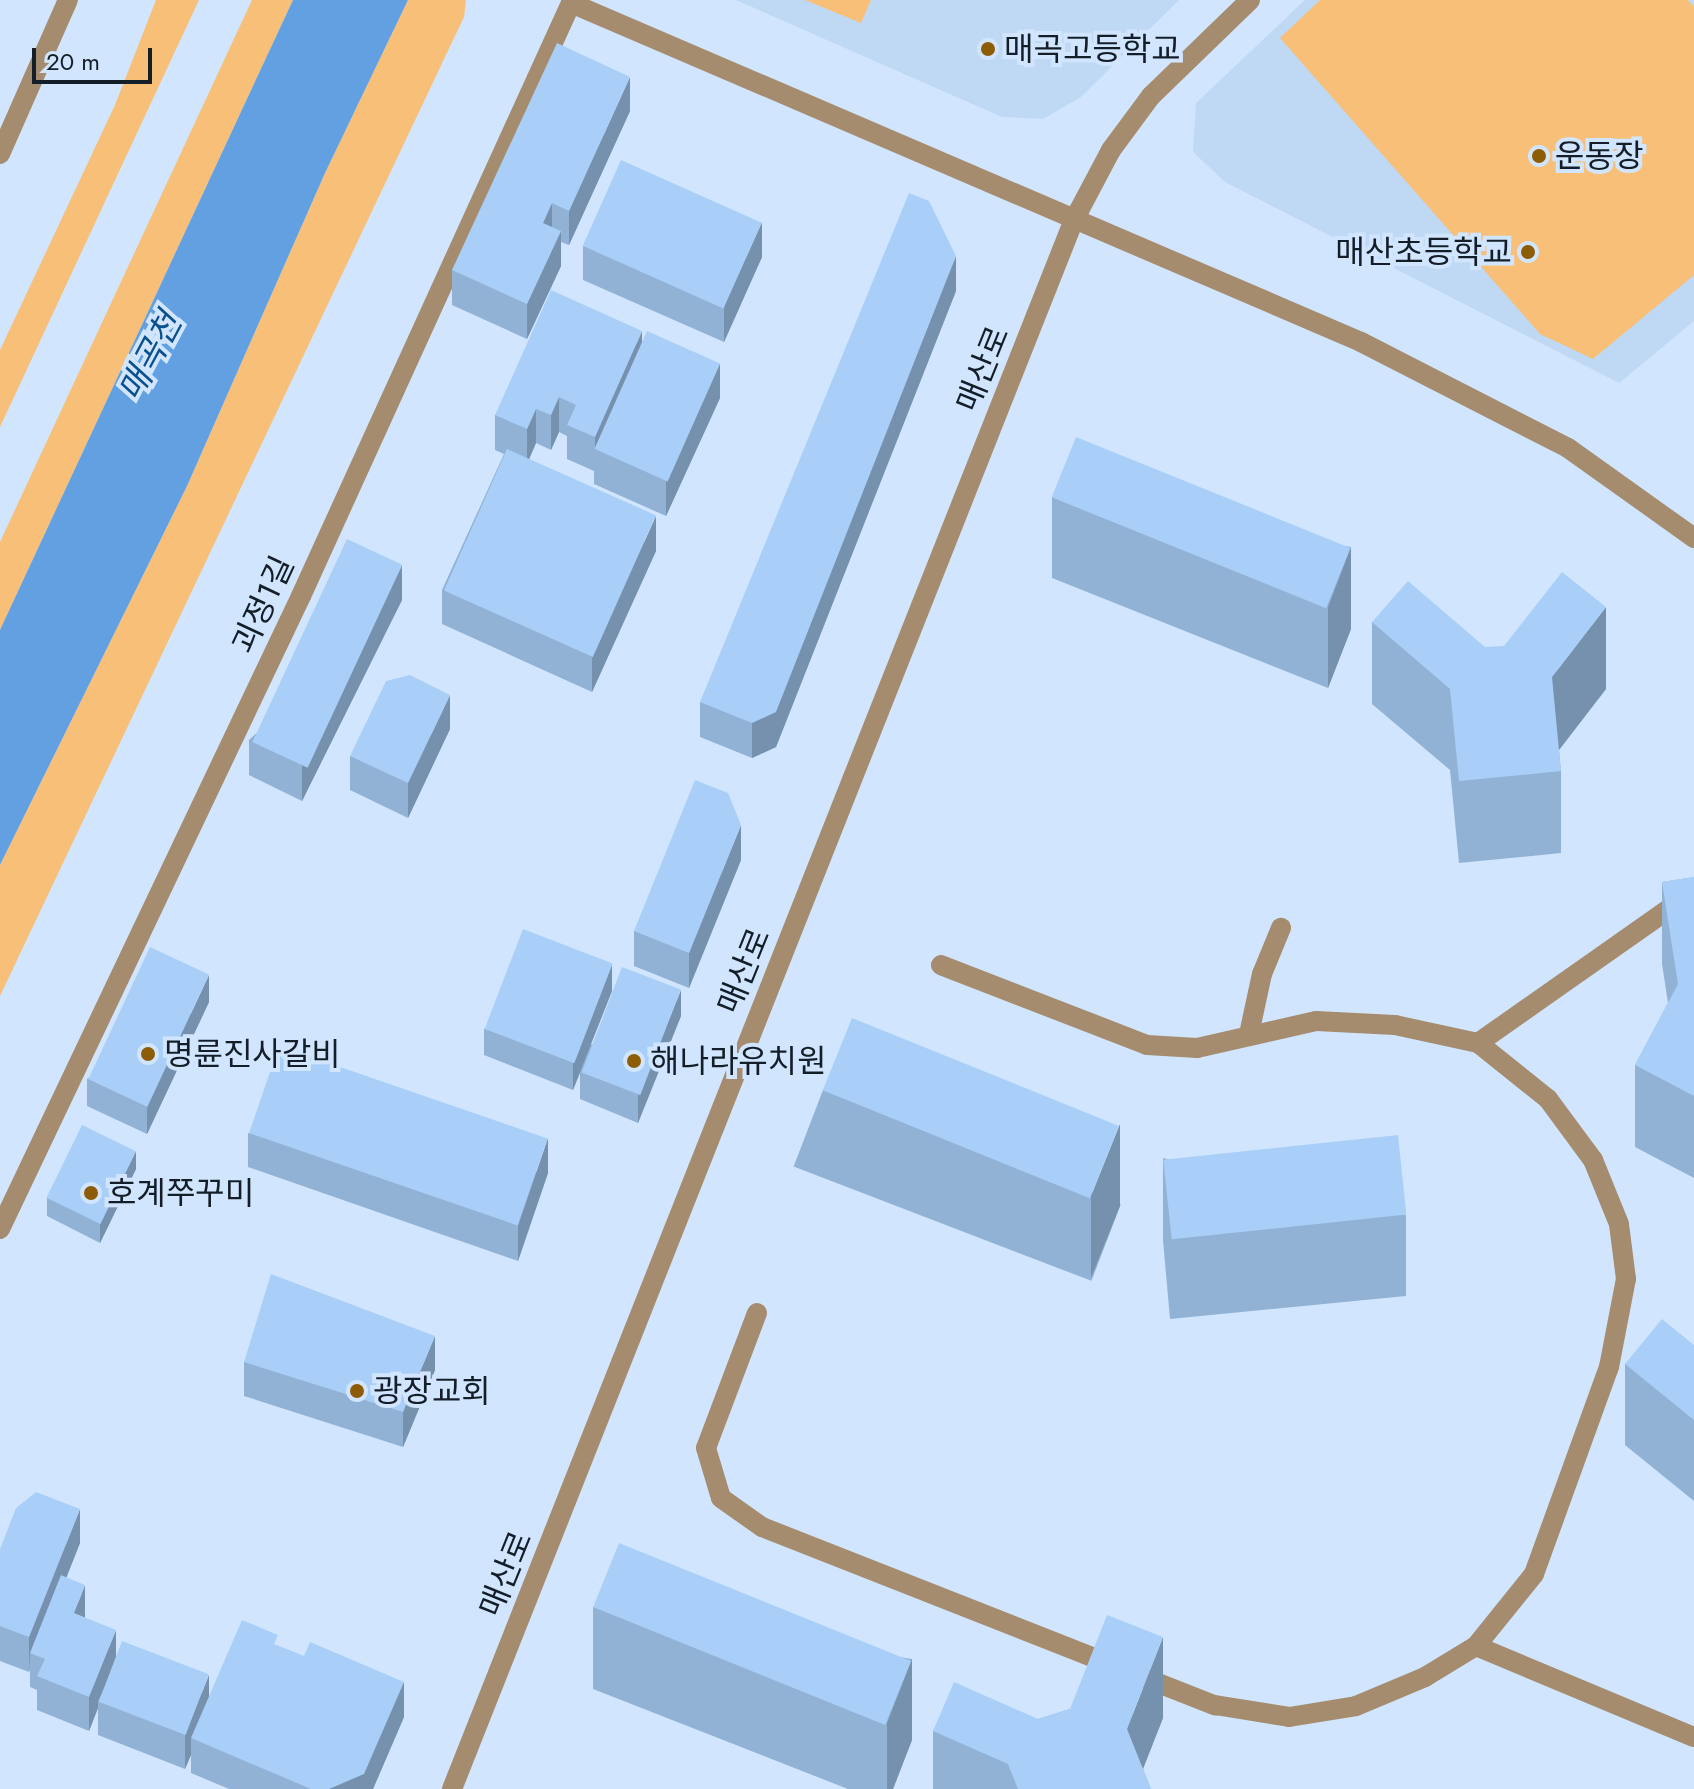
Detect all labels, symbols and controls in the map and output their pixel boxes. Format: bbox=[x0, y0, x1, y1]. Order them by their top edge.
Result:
place label: 매곡고등학교 bbox=[1004, 30, 1181, 68]
scale bar bbox=[36, 32, 156, 82]
marker: 매곡고등학교 bbox=[979, 40, 997, 58]
text: 20 m bbox=[46, 44, 100, 79]
place label: 운동장 bbox=[1555, 137, 1643, 175]
marker: 운동장 bbox=[1530, 147, 1548, 165]
place label: 매산초등학교 bbox=[1335, 233, 1512, 271]
marker: 매산초등학교 bbox=[1519, 243, 1537, 261]
water label: 매곡천 bbox=[110, 306, 190, 408]
street label: 매산로 bbox=[949, 321, 1017, 417]
street label: 괴정1길 bbox=[224, 550, 302, 660]
street label: 매산로 bbox=[710, 923, 778, 1019]
place label: 명륜진사갈비 bbox=[164, 1035, 341, 1073]
place label: 해나라유치원 bbox=[650, 1042, 827, 1080]
marker: 명륜진사갈비 bbox=[139, 1045, 157, 1063]
marker: 해나라유치원 bbox=[625, 1052, 643, 1070]
place label: 호계쭈꾸미 bbox=[107, 1174, 254, 1212]
marker: 호계쭈꾸미 bbox=[82, 1184, 100, 1202]
place label: 광장교회 bbox=[373, 1372, 491, 1410]
marker: 광장교회 bbox=[348, 1382, 366, 1400]
street label: 매산로 bbox=[472, 1526, 540, 1622]

